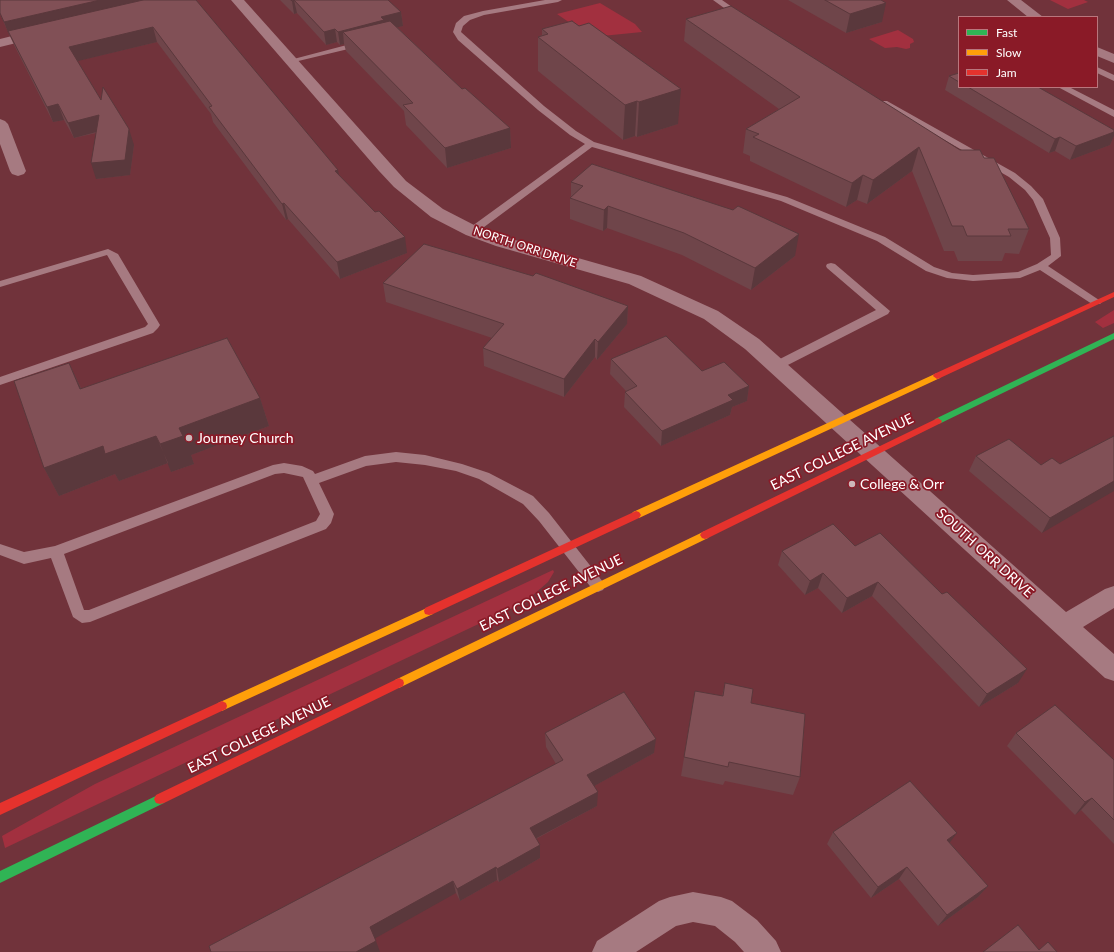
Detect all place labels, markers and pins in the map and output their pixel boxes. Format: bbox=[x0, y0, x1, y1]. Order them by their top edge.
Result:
place label: Journey Church bbox=[197, 430, 294, 446]
marker: Journey Church bbox=[184, 433, 194, 443]
place label: College & Orr bbox=[860, 476, 944, 492]
marker: College & Orr bbox=[847, 479, 857, 489]

